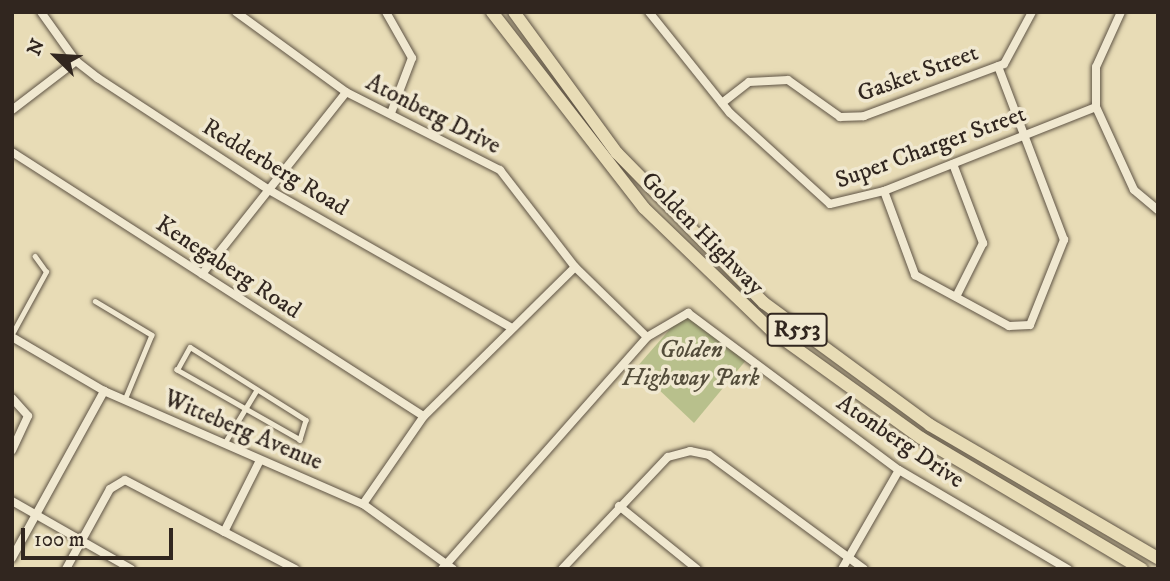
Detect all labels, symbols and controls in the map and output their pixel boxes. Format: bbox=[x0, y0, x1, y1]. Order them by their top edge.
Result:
north arrow bbox=[21, 21, 91, 91]
text: N bbox=[23, 35, 50, 59]
street label: Gasket Street bbox=[854, 39, 982, 109]
street label: Atonberg Drive bbox=[361, 69, 505, 161]
street label: Super Charger Street bbox=[832, 100, 1030, 196]
street label: Redderberg Road bbox=[197, 113, 353, 223]
street label: Golden Highway bbox=[634, 166, 770, 302]
street label: Kenegaberg Road bbox=[150, 210, 306, 326]
road number: R553 bbox=[766, 310, 828, 350]
park label: Golden Highway Park bbox=[622, 337, 760, 393]
street label: Witteberg Avenue bbox=[159, 385, 327, 477]
street label: Atonberg Drive bbox=[831, 389, 969, 495]
scale bar bbox=[24, 514, 177, 558]
text: 100 m bbox=[34, 527, 85, 553]

